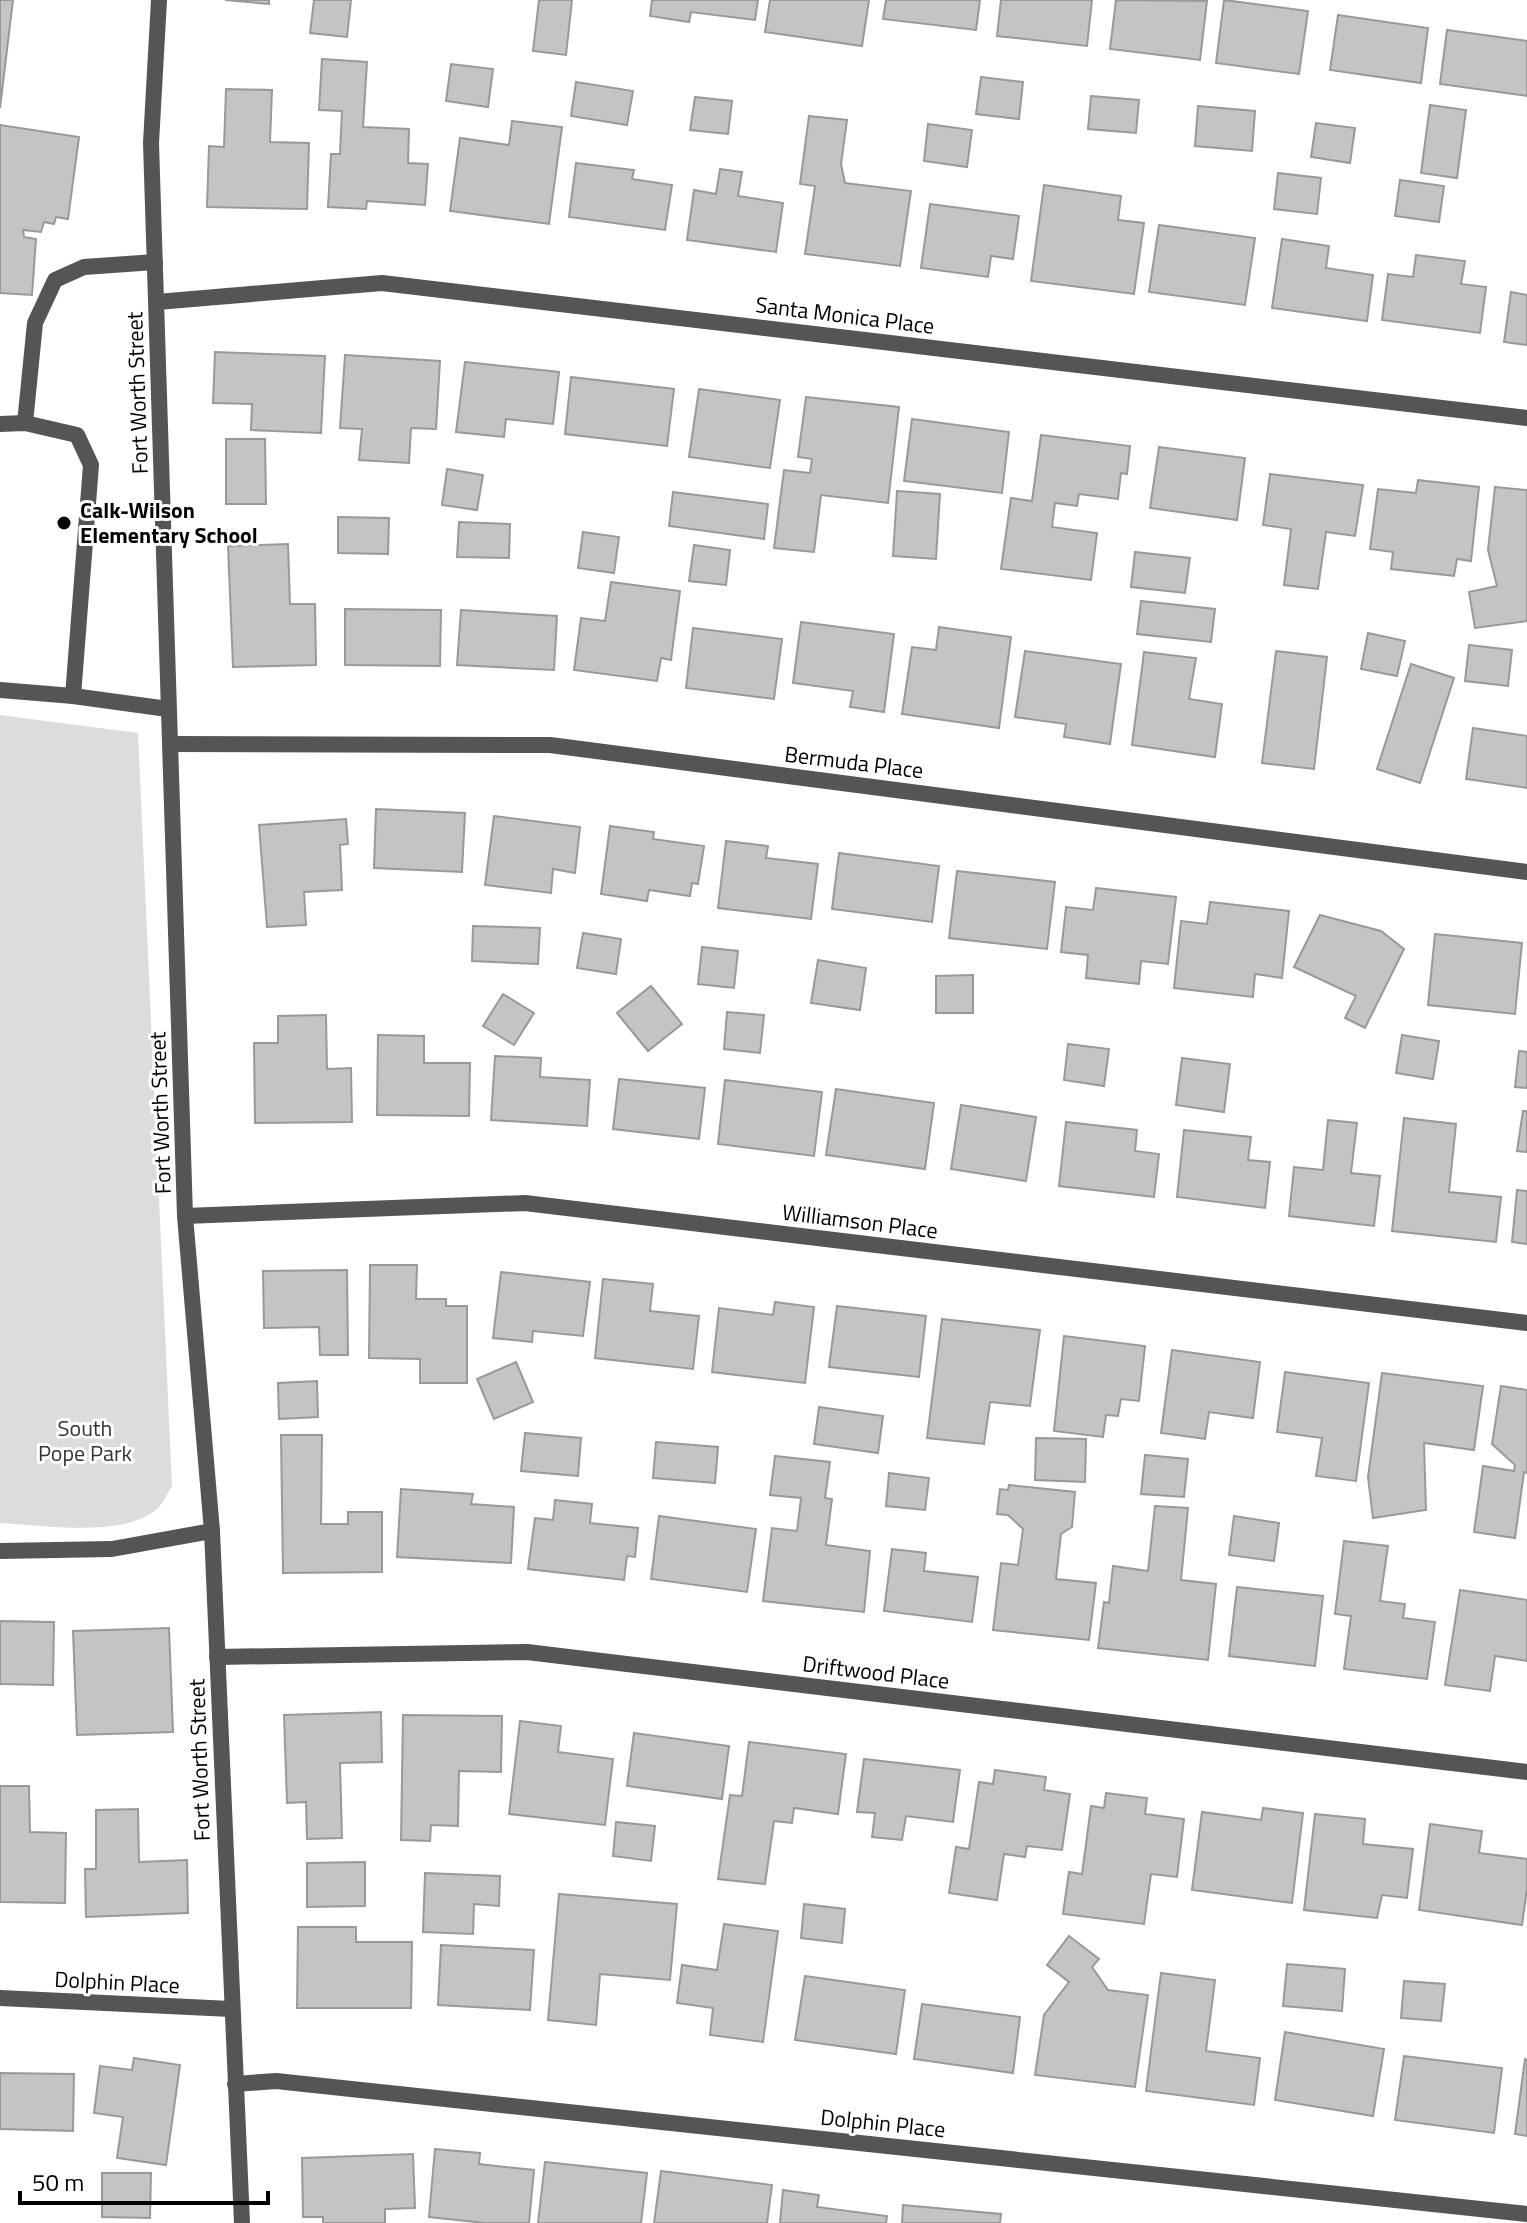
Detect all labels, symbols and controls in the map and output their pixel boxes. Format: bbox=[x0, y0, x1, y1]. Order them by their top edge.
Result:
street label: Santa Monica Place bbox=[754, 287, 936, 343]
street label: Fort Worth Street bbox=[117, 311, 157, 475]
place label: Calk-Wilson Elementary School bbox=[80, 493, 258, 552]
marker: Calk-Wilson Elementary School bbox=[55, 514, 73, 532]
street label: Bermuda Place bbox=[783, 737, 925, 787]
street label: Fort Worth Street bbox=[140, 1031, 180, 1195]
street label: Williamson Place bbox=[780, 1195, 940, 1247]
park label: South Pope Park bbox=[38, 1411, 133, 1470]
street label: Driftwood Place bbox=[801, 1646, 951, 1698]
street label: Fort Worth Street bbox=[179, 1678, 219, 1842]
street label: Dolphin Place bbox=[53, 1962, 181, 2002]
street label: Dolphin Place bbox=[819, 2100, 947, 2146]
scale bar bbox=[20, 2155, 268, 2205]
text: 50 m bbox=[32, 2164, 84, 2200]

